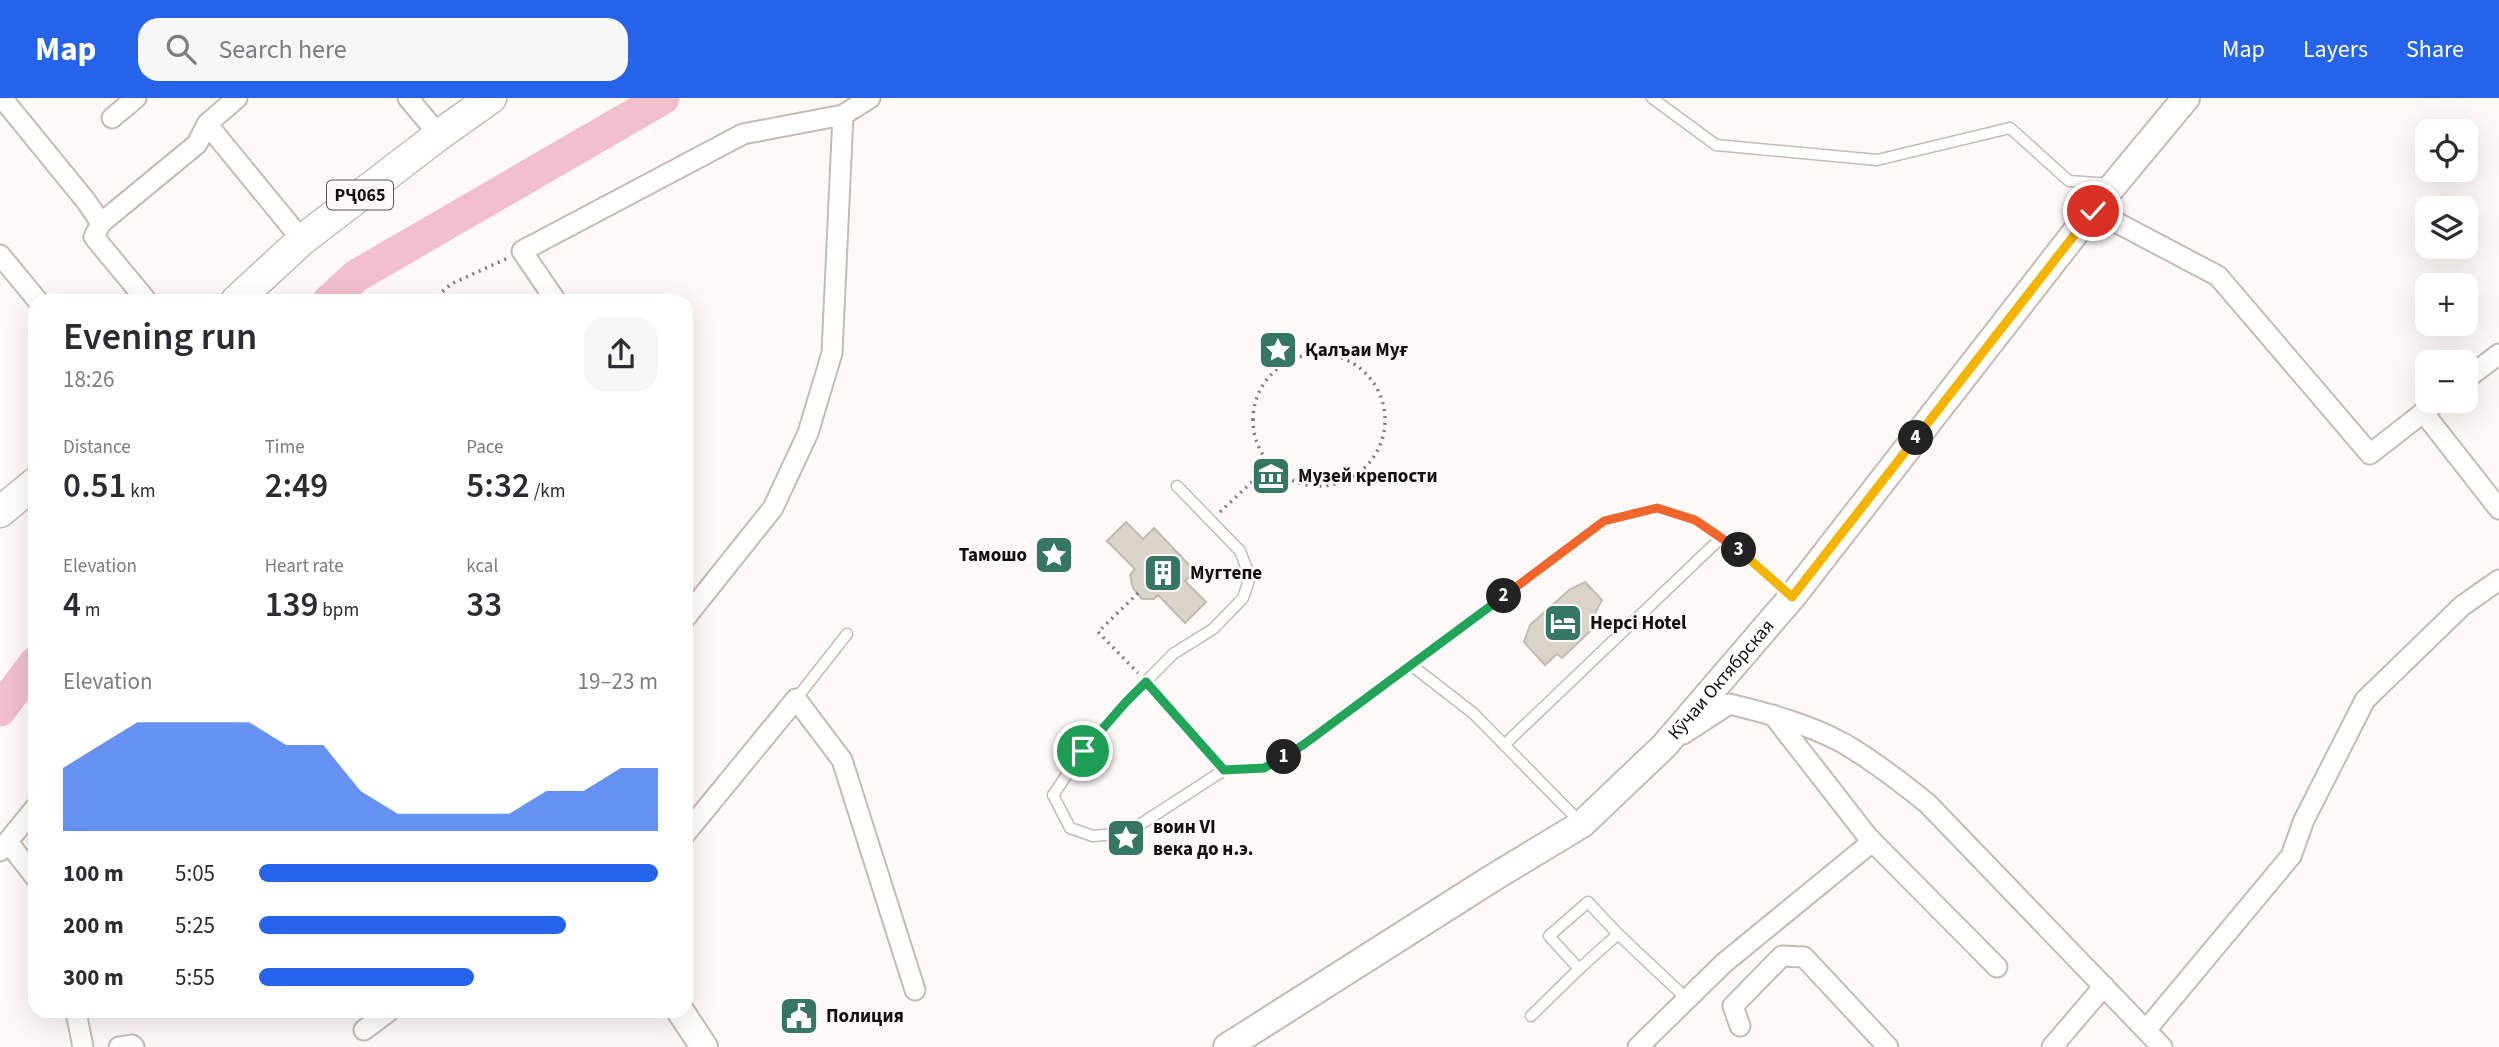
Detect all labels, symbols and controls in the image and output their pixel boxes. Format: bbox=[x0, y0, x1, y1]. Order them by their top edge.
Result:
search box bbox=[138, 18, 628, 81]
text: Map bbox=[35, 26, 96, 73]
icon: search bbox=[162, 30, 200, 68]
text: Search here bbox=[218, 31, 347, 68]
text: Map bbox=[2222, 32, 2265, 67]
text: Layers bbox=[2303, 32, 2368, 67]
text: Share bbox=[2406, 32, 2464, 67]
map controls bbox=[2415, 119, 2478, 413]
button: locate bbox=[2415, 119, 2478, 182]
road number: РҶ065 bbox=[327, 180, 393, 210]
pin bbox=[2063, 181, 2123, 241]
icon: check bbox=[2074, 192, 2112, 230]
button: layers bbox=[2415, 196, 2478, 259]
button: + bbox=[2415, 273, 2478, 336]
text: Evening run bbox=[63, 310, 257, 364]
button: share bbox=[584, 317, 658, 391]
place icon: Қалъаи Муғ bbox=[1257, 329, 1299, 371]
place label: Қалъаи Муғ bbox=[1305, 337, 1408, 364]
button: − bbox=[2415, 350, 2478, 413]
text: 18:26 bbox=[63, 363, 114, 396]
pin: 4 bbox=[1898, 420, 1934, 456]
text: 4 bbox=[1910, 424, 1921, 451]
text: Distance bbox=[63, 434, 131, 461]
text: Time bbox=[265, 434, 305, 461]
text: Pace bbox=[466, 434, 504, 461]
museum icon: Музей крепости bbox=[1250, 455, 1292, 497]
text: 0.51 bbox=[63, 461, 127, 511]
text: 2:49 bbox=[265, 461, 328, 511]
text: 5:32 bbox=[466, 461, 530, 511]
place label: Музей крепости bbox=[1298, 463, 1438, 490]
text: km bbox=[127, 478, 155, 505]
text: /km bbox=[530, 478, 565, 505]
pin: 3 bbox=[1722, 532, 1756, 568]
place icon: Тамошо bbox=[1033, 534, 1075, 576]
text: 3 bbox=[1733, 536, 1744, 563]
place label: Тамошо bbox=[959, 542, 1027, 569]
building icon: Мугтепе bbox=[1142, 552, 1184, 594]
text: Elevation bbox=[63, 553, 137, 580]
text: Heart rate bbox=[265, 553, 344, 580]
text: kcal bbox=[466, 553, 498, 580]
place label: Мугтепе bbox=[1190, 560, 1262, 587]
pin: 2 bbox=[1486, 578, 1522, 614]
text: 4 bbox=[63, 580, 81, 630]
text: 139 bbox=[265, 580, 319, 630]
text: 33 bbox=[466, 580, 502, 630]
text: 2 bbox=[1498, 582, 1509, 609]
text: m bbox=[81, 597, 101, 624]
text: bpm bbox=[319, 597, 359, 624]
hotel icon: Hepci Hotel bbox=[1542, 602, 1584, 644]
place label: Hepci Hotel bbox=[1590, 610, 1687, 637]
street label: Кӯчаи Октябрская bbox=[1662, 613, 1781, 746]
text: Elevation bbox=[63, 665, 153, 698]
text: 19–23 m bbox=[578, 665, 658, 698]
pin bbox=[1053, 721, 1113, 781]
icon: arrive bbox=[1064, 732, 1102, 770]
pin: 1 bbox=[1266, 740, 1302, 774]
text: 1 bbox=[1278, 743, 1289, 770]
place label: воин VI века до н.э. bbox=[1153, 814, 1254, 863]
place icon: воин VI века до н.э. bbox=[1105, 817, 1147, 859]
text: 100 m bbox=[63, 857, 124, 890]
text: 5:05 bbox=[175, 857, 215, 890]
text: 200 m bbox=[63, 909, 124, 942]
text: 5:25 bbox=[175, 909, 215, 942]
text: 300 m bbox=[63, 961, 124, 994]
text: 5:55 bbox=[175, 961, 215, 994]
public building icon: Полиция bbox=[778, 995, 820, 1037]
place label: Полиция bbox=[826, 1003, 904, 1030]

